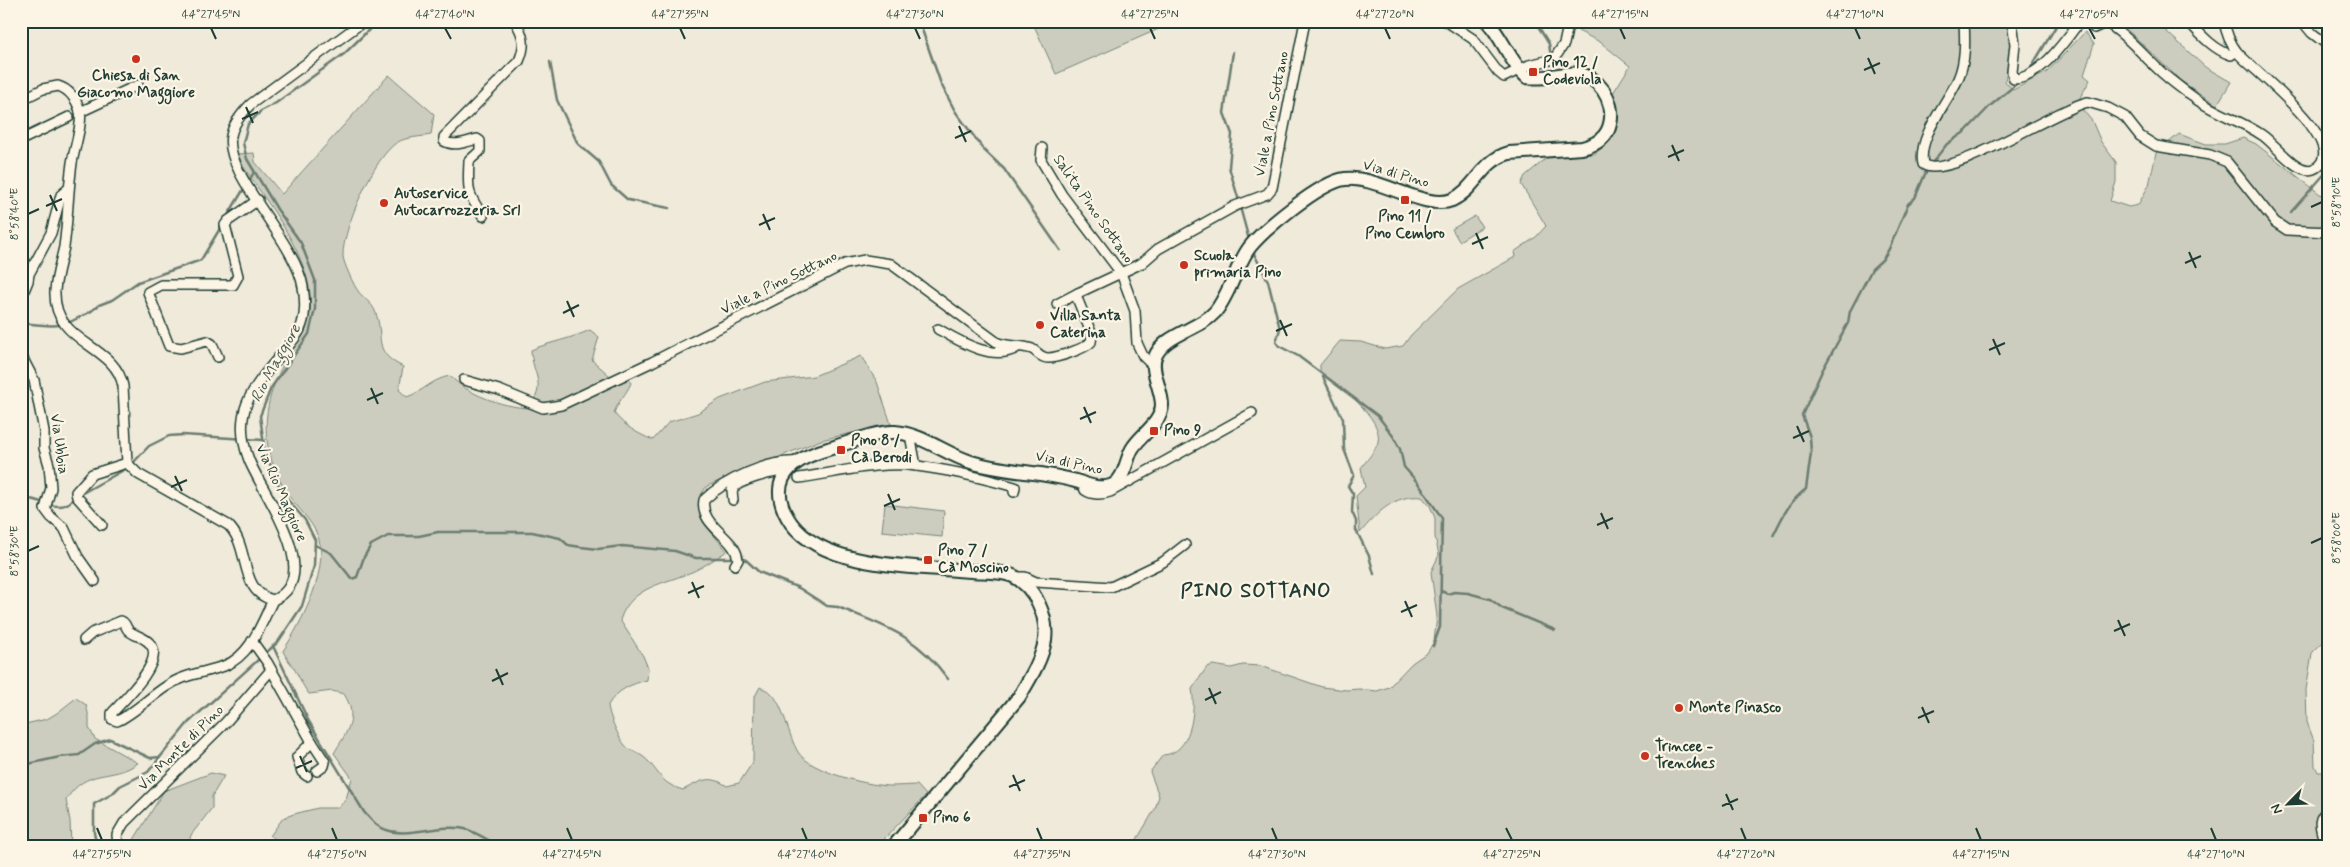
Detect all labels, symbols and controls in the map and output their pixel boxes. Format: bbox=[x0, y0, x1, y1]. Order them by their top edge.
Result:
text: 44°27'45"N bbox=[182, 7, 240, 23]
text: 44°27'40"N bbox=[416, 7, 475, 23]
text: 44°27'35"N bbox=[652, 7, 708, 23]
text: 44°27'30"N bbox=[886, 7, 944, 23]
text: 44°27'25"N bbox=[1121, 7, 1179, 23]
text: 44°27'20"N bbox=[1356, 7, 1414, 23]
text: 44°27'15"N bbox=[1592, 7, 1648, 23]
text: 44°27'10"N bbox=[1826, 7, 1884, 23]
text: 44°27'05"N bbox=[2060, 7, 2118, 23]
street label: Viale a Pino Sottano bbox=[1250, 49, 1294, 179]
marker: Chiesa di San Giacomo Maggiore bbox=[130, 53, 142, 65]
place label: Pino 12 / Codeviola bbox=[1543, 53, 1602, 90]
place label: Chiesa di San Giacomo Maggiore bbox=[77, 66, 195, 105]
marker: Pino 12 / Codeviola bbox=[1527, 66, 1539, 78]
street label: Salita Pino Sottano bbox=[1048, 151, 1138, 267]
street label: Via di Pino bbox=[1360, 155, 1432, 193]
text: 8°58'10"E bbox=[2329, 177, 2345, 227]
place label: Autoservice Autocarrozzeria Srl bbox=[394, 184, 520, 221]
text: 8°58'40"E bbox=[7, 188, 23, 240]
marker: Pino 11 / Pino Cembro bbox=[1399, 194, 1411, 206]
marker: Autoservice Autocarrozzeria Srl bbox=[378, 197, 390, 209]
place label: Pino 11 / Pino Cembro bbox=[1365, 207, 1445, 244]
street label: Viale a Pino Sottano bbox=[717, 246, 841, 320]
place label: Scuola primaria Pino bbox=[1194, 246, 1281, 283]
marker: Scuola primaria Pino bbox=[1178, 259, 1190, 271]
place label: Villa Santa Caterina bbox=[1050, 306, 1121, 343]
marker: Villa Santa Caterina bbox=[1034, 319, 1046, 331]
water label: Rio Maggiore bbox=[246, 320, 308, 407]
street label: Via Ubbia bbox=[45, 413, 73, 475]
place label: Pino 9 bbox=[1164, 421, 1202, 441]
marker: Pino 9 bbox=[1148, 425, 1160, 437]
place label: Pino 8 / Cà Berodi bbox=[851, 431, 913, 468]
street label: Via Rio Maggiore bbox=[250, 441, 312, 546]
marker: Pino 8 / Cà Berodi bbox=[835, 444, 847, 456]
street label: Via di Pino bbox=[1034, 446, 1104, 480]
text: 8°58'00"E bbox=[2329, 512, 2345, 564]
text: 8°58'30"E bbox=[7, 526, 23, 576]
place label: Pino 7 / Cà Moscino bbox=[938, 541, 1009, 578]
marker: Pino 7 / Cà Moscino bbox=[922, 554, 934, 566]
district label: PINO SOTTANO bbox=[1180, 578, 1332, 605]
place label: Monte Pinasco bbox=[1689, 698, 1781, 718]
street label: Via Monte di Pino bbox=[133, 700, 229, 796]
marker: Monte Pinasco bbox=[1673, 702, 1685, 714]
place label: Trincee - Trenches bbox=[1655, 737, 1715, 774]
marker: Trincee - Trenches bbox=[1639, 750, 1651, 762]
north arrow bbox=[2262, 780, 2312, 830]
text: N bbox=[2267, 801, 2287, 817]
place label: Pino 6 bbox=[933, 808, 971, 828]
marker: Pino 6 bbox=[917, 812, 929, 824]
text: 44°27'55"N bbox=[73, 847, 131, 863]
text: 44°27'50"N bbox=[307, 847, 367, 863]
text: 44°27'45"N bbox=[543, 847, 601, 863]
text: 44°27'40"N bbox=[778, 847, 837, 863]
text: 44°27'35"N bbox=[1014, 847, 1070, 863]
text: 44°27'30"N bbox=[1248, 847, 1306, 863]
text: 44°27'25"N bbox=[1483, 847, 1541, 863]
text: 44°27'20"N bbox=[1717, 847, 1775, 863]
text: 44°27'15"N bbox=[1953, 847, 2009, 863]
text: 44°27'10"N bbox=[2187, 847, 2245, 863]

